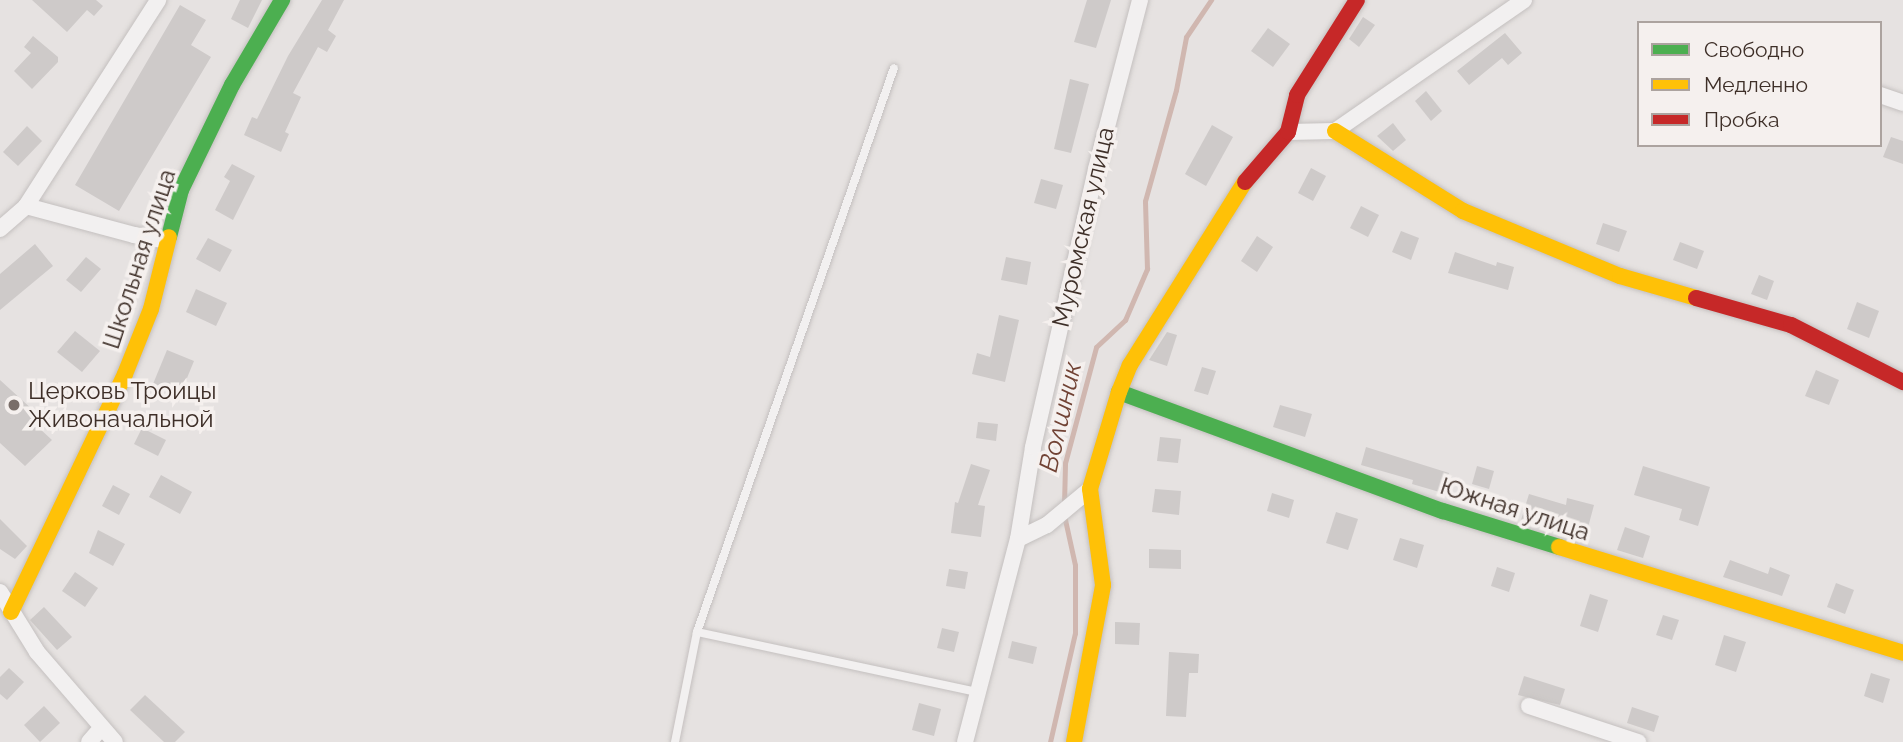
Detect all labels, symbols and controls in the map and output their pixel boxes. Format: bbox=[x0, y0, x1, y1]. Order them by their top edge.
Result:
legend bbox=[1637, 21, 1882, 147]
text: Свободно bbox=[1704, 37, 1804, 62]
text: Медленно bbox=[1704, 72, 1808, 97]
text: Пробка bbox=[1704, 107, 1780, 132]
street label: Муромская улица bbox=[1046, 124, 1120, 330]
street label: Школьная улица bbox=[96, 165, 182, 353]
water label: Волшник bbox=[1033, 359, 1089, 475]
place label: Церковь Троицы Живоначальной bbox=[28, 377, 217, 433]
marker: Церковь Троицы Живоначальной bbox=[6, 397, 22, 413]
street label: Южная улица bbox=[1436, 471, 1594, 547]

